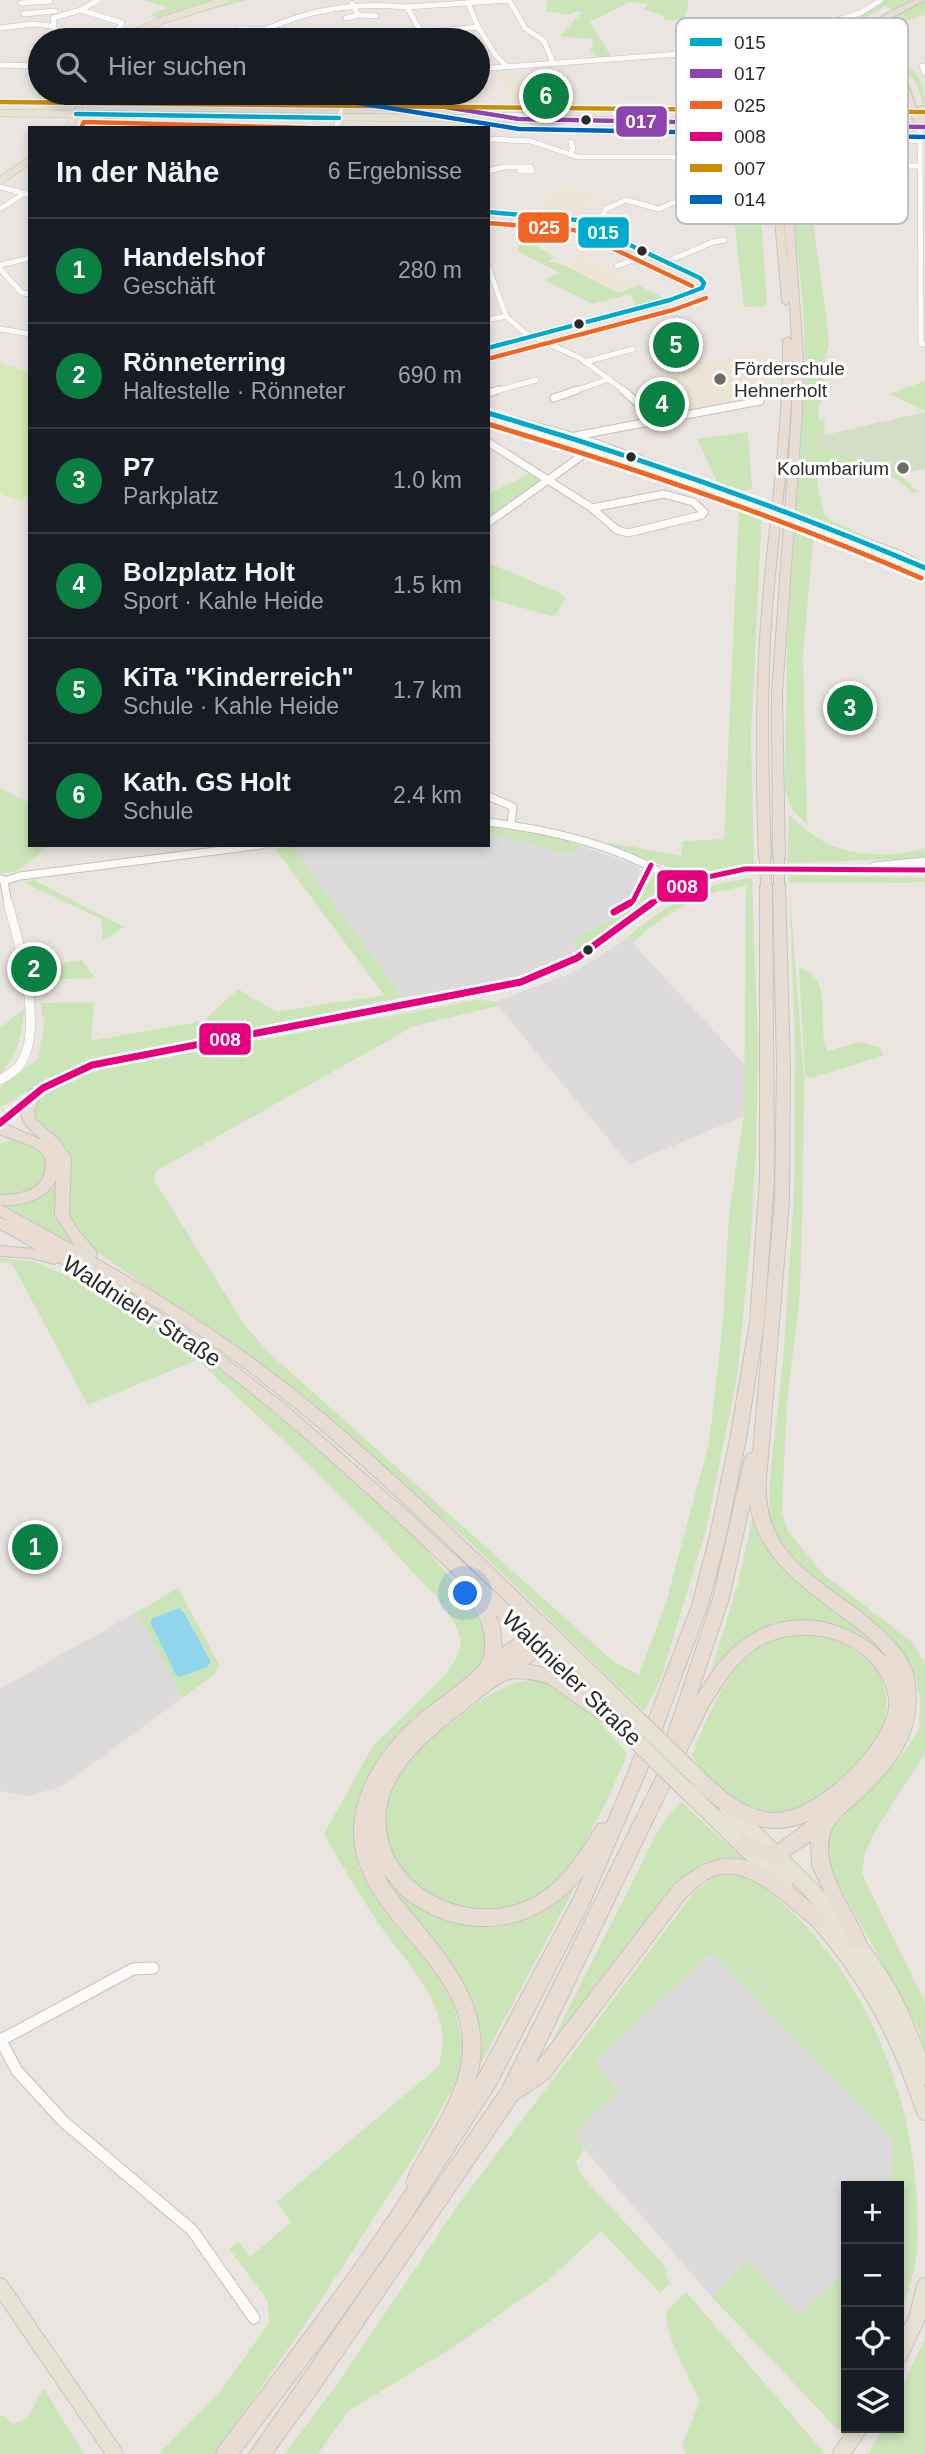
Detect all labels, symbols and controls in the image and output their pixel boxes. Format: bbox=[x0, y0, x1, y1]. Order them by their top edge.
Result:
legend bbox=[676, 18, 908, 224]
search box bbox=[28, 28, 490, 105]
text: 015 bbox=[734, 32, 766, 53]
icon: search bbox=[52, 48, 90, 86]
text: Hier suchen bbox=[108, 51, 247, 81]
text: 017 bbox=[734, 63, 766, 84]
pin: 6 bbox=[523, 70, 569, 122]
text: 025 bbox=[734, 95, 766, 116]
line badge: 017 bbox=[615, 105, 668, 138]
text: 017 bbox=[625, 111, 657, 132]
unlabelled marker bbox=[579, 113, 593, 127]
text: 008 bbox=[734, 126, 766, 147]
text: In der Nähe bbox=[56, 155, 219, 188]
text: 6 Ergebnisse bbox=[328, 158, 462, 184]
text: 007 bbox=[734, 158, 766, 179]
text: 014 bbox=[734, 189, 766, 210]
line badge: 025 bbox=[517, 211, 570, 244]
line badge: 015 bbox=[577, 216, 630, 249]
text: 025 bbox=[528, 217, 560, 238]
text: 015 bbox=[587, 222, 619, 243]
text: Handelshof bbox=[123, 242, 265, 272]
unlabelled marker bbox=[635, 244, 649, 258]
text: 1 bbox=[73, 257, 85, 283]
text: 280 m bbox=[398, 257, 462, 283]
text: Geschäft bbox=[123, 273, 215, 299]
unlabelled marker bbox=[572, 317, 586, 331]
pin: 5 bbox=[653, 319, 699, 371]
text: Rönneterring bbox=[123, 347, 286, 377]
place label: Förderschule Hehnerholt bbox=[734, 358, 845, 401]
text: 2 bbox=[73, 362, 85, 388]
text: 690 m bbox=[398, 362, 462, 388]
marker: Förderschule Hehnerholt bbox=[712, 371, 728, 387]
text: Haltestelle · Rönneter bbox=[123, 378, 345, 404]
pin: 4 bbox=[639, 378, 685, 430]
unlabelled marker bbox=[624, 450, 638, 464]
text: P7 bbox=[123, 452, 155, 482]
place label: Kolumbarium bbox=[777, 458, 889, 479]
marker: Kolumbarium bbox=[895, 460, 911, 476]
text: 3 bbox=[73, 467, 85, 493]
text: 1.0 km bbox=[393, 467, 462, 493]
text: Parkplatz bbox=[123, 483, 219, 509]
text: Bolzplatz Holt bbox=[123, 557, 295, 587]
text: 4 bbox=[73, 572, 85, 598]
text: 1.5 km bbox=[393, 572, 462, 598]
text: Sport · Kahle Heide bbox=[123, 588, 324, 614]
text: KiTa "Kinderreich" bbox=[123, 662, 354, 692]
text: 5 bbox=[73, 677, 85, 703]
text: 1.7 km bbox=[393, 677, 462, 703]
pin: 3 bbox=[827, 682, 873, 734]
text: Schule · Kahle Heide bbox=[123, 693, 339, 719]
text: Kath. GS Holt bbox=[123, 767, 291, 797]
text: 6 bbox=[73, 782, 85, 808]
text: 2.4 km bbox=[393, 782, 462, 808]
text: Schule bbox=[123, 798, 193, 824]
line badge: 008 bbox=[656, 869, 709, 903]
text: 008 bbox=[666, 876, 698, 897]
pin: 2 bbox=[11, 943, 57, 995]
unlabelled marker bbox=[581, 943, 595, 957]
line badge: 008 bbox=[198, 1022, 252, 1056]
text: 008 bbox=[209, 1029, 241, 1050]
street label: Waldnieler Straße bbox=[58, 1250, 226, 1372]
pin: 1 bbox=[12, 1521, 58, 1573]
your location bbox=[448, 1576, 482, 1610]
street label: Waldnieler Straße bbox=[497, 1605, 647, 1751]
map controls bbox=[841, 2181, 904, 2433]
button: + bbox=[841, 2181, 904, 2244]
button: − bbox=[841, 2244, 904, 2307]
button: locate bbox=[841, 2307, 904, 2370]
button: layers bbox=[841, 2370, 904, 2433]

